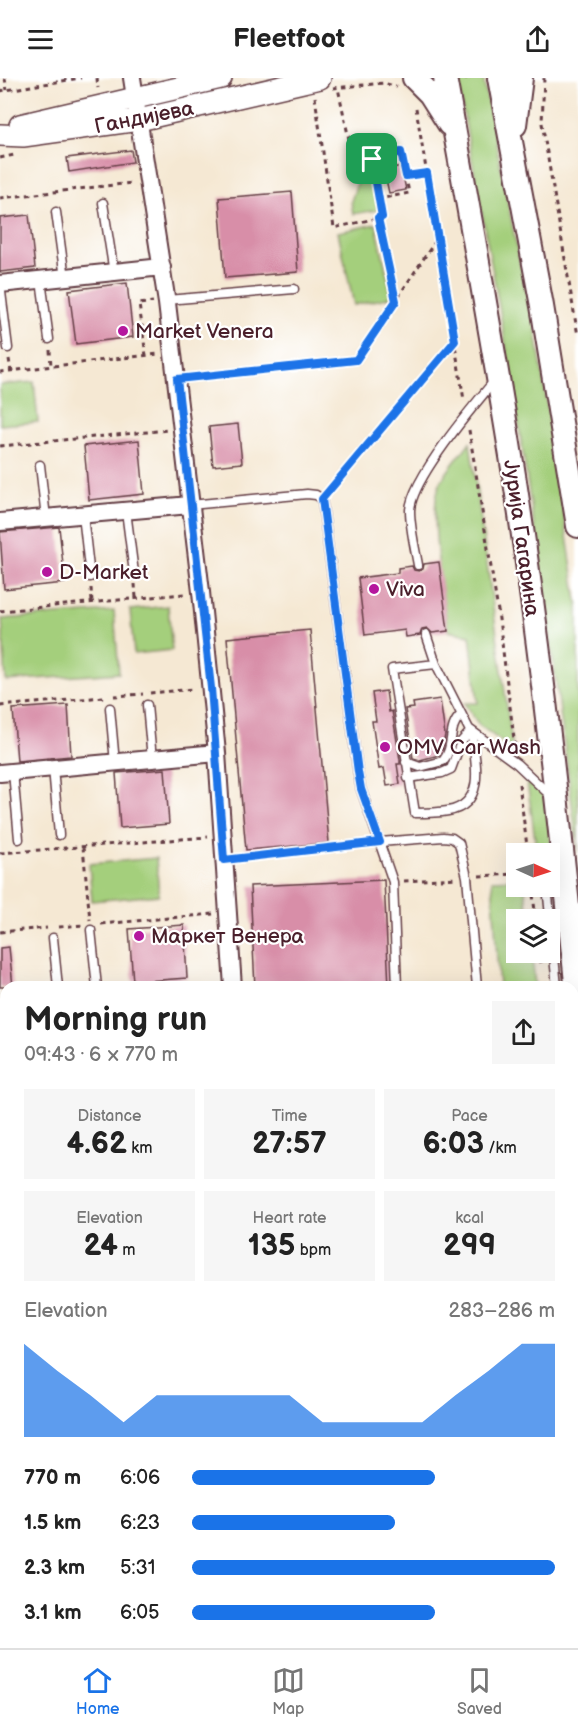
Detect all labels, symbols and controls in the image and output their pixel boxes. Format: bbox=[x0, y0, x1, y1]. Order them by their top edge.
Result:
icon: menu bbox=[24, 23, 57, 56]
text: Fleetfoot bbox=[233, 23, 345, 55]
icon: share bbox=[521, 23, 554, 56]
street label: Гандијева bbox=[92, 96, 196, 139]
pin bbox=[346, 133, 397, 184]
icon: arrive bbox=[355, 142, 388, 175]
place label: Market Venera bbox=[135, 319, 274, 344]
marker: Market Venera bbox=[116, 324, 130, 338]
street label: Јурија Гагарина bbox=[498, 458, 545, 619]
place label: D-Market bbox=[59, 560, 149, 585]
marker: D-Market bbox=[40, 565, 54, 579]
place label: Viva bbox=[386, 577, 425, 602]
marker: Viva bbox=[367, 582, 381, 596]
place label: OMV Car Wash bbox=[397, 735, 541, 760]
marker: OMV Car Wash bbox=[378, 740, 392, 754]
north arrow bbox=[506, 843, 560, 897]
map controls bbox=[506, 843, 560, 963]
button: layers bbox=[506, 909, 560, 963]
place label: Маркет Венера bbox=[151, 924, 305, 949]
marker: Маркет Венера bbox=[132, 929, 146, 943]
text: Morning run bbox=[24, 1000, 207, 1040]
button: share bbox=[492, 1001, 555, 1064]
text: 09:43 · 6 × 770 m bbox=[24, 1043, 178, 1067]
text: Distance bbox=[78, 1107, 141, 1126]
text: Time bbox=[272, 1107, 307, 1126]
text: Pace bbox=[451, 1107, 488, 1126]
text: 4.62 bbox=[67, 1126, 127, 1162]
text: 27:57 bbox=[252, 1126, 327, 1162]
text: 6:03 bbox=[422, 1126, 484, 1162]
text: km bbox=[127, 1139, 152, 1158]
text: /km bbox=[484, 1139, 517, 1158]
text: Elevation bbox=[76, 1209, 143, 1228]
text: Heart rate bbox=[253, 1209, 326, 1228]
text: kcal bbox=[455, 1209, 484, 1228]
text: 24 bbox=[83, 1228, 118, 1264]
text: 135 bbox=[248, 1228, 295, 1264]
text: 299 bbox=[443, 1228, 496, 1264]
text: m bbox=[118, 1241, 136, 1260]
text: bpm bbox=[295, 1241, 331, 1260]
text: Elevation bbox=[24, 1299, 107, 1323]
text: 283–286 m bbox=[448, 1299, 555, 1323]
text: 770 m bbox=[24, 1466, 81, 1490]
text: 6:06 bbox=[120, 1466, 160, 1490]
text: 1.5 km bbox=[24, 1511, 81, 1535]
text: 6:23 bbox=[120, 1511, 160, 1535]
text: 2.3 km bbox=[24, 1556, 85, 1580]
text: 5:31 bbox=[120, 1556, 156, 1580]
text: 3.1 km bbox=[24, 1601, 81, 1625]
text: 6:05 bbox=[120, 1601, 159, 1625]
tab: Home bbox=[76, 1664, 120, 1719]
tab: Map bbox=[272, 1664, 305, 1719]
tab: Saved bbox=[457, 1664, 502, 1719]

